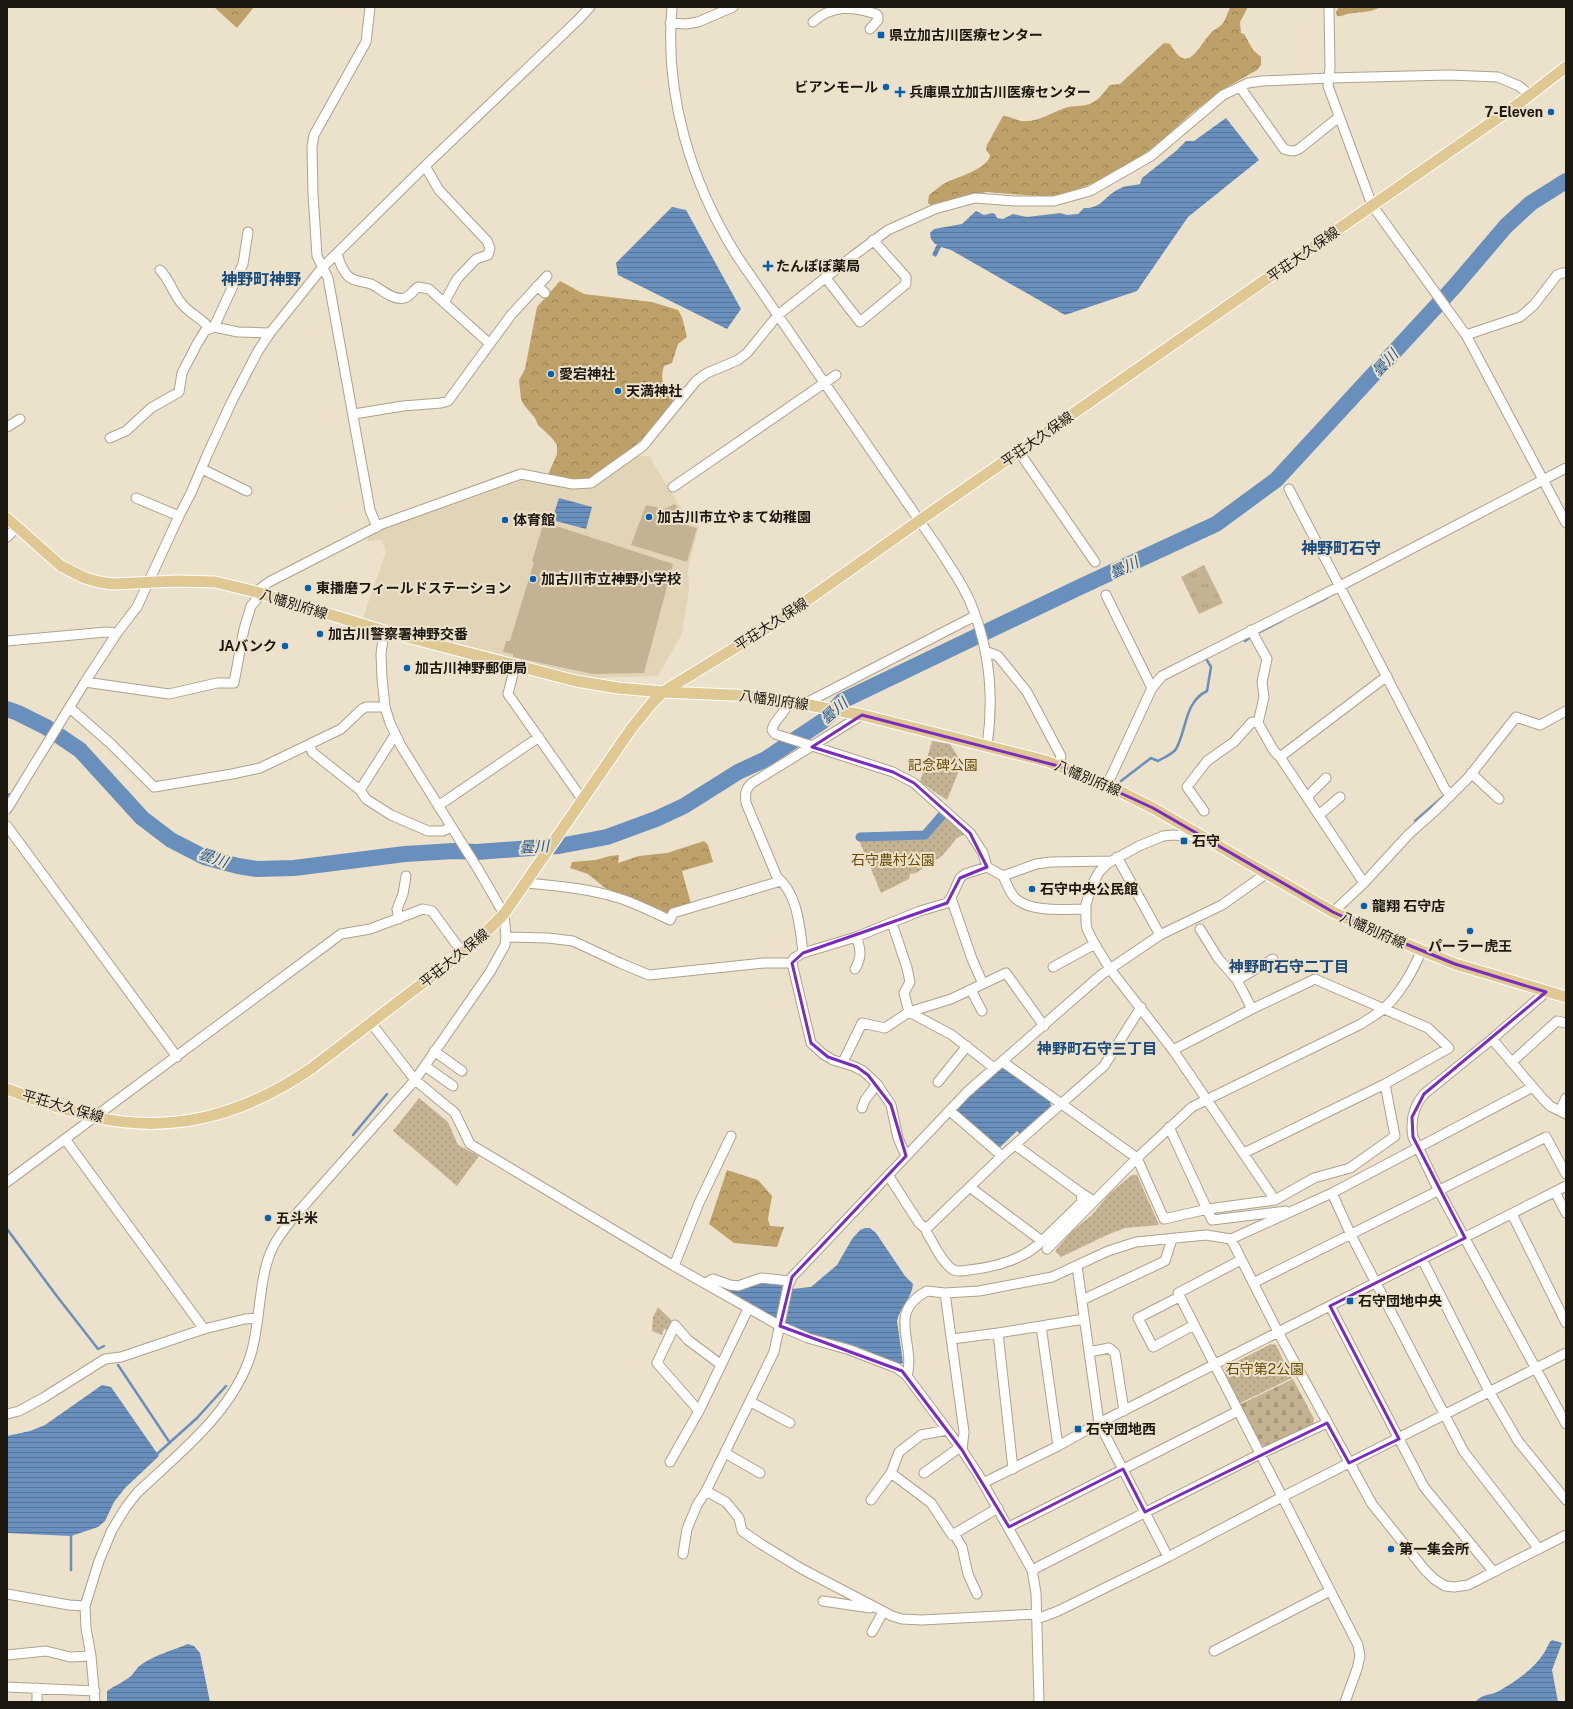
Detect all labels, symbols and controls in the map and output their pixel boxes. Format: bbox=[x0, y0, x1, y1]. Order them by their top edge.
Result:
place label: 県立加古川医療センター bbox=[889, 27, 1043, 43]
marker: 県立加古川医療センター bbox=[876, 30, 886, 40]
place label: ビアンモール bbox=[795, 79, 878, 95]
marker: ビアンモール bbox=[881, 82, 891, 92]
place label: 兵庫県立加古川医療センター bbox=[909, 84, 1091, 100]
marker: 兵庫県立加古川医療センター bbox=[894, 86, 906, 98]
place label: 7-Eleven bbox=[1484, 104, 1543, 120]
marker: 7-Eleven bbox=[1546, 107, 1556, 117]
street label: 平荘大久保線 bbox=[1264, 223, 1342, 285]
place label: たんぽぽ薬局 bbox=[776, 258, 860, 274]
marker: たんぽぽ薬局 bbox=[763, 261, 773, 271]
district label: 神野町神野 bbox=[221, 270, 301, 289]
water label: 曇川 bbox=[1368, 344, 1402, 379]
place label: 愛宕神社 bbox=[559, 366, 615, 382]
marker: 愛宕神社 bbox=[546, 369, 556, 379]
place label: 天満神社 bbox=[626, 383, 682, 399]
marker: 天満神社 bbox=[613, 386, 623, 396]
street label: 平荘大久保線 bbox=[998, 408, 1076, 470]
place label: 加古川市立やまて幼稚園 bbox=[657, 509, 811, 525]
place label: 体育館 bbox=[513, 512, 555, 528]
marker: 加古川市立やまて幼稚園 bbox=[644, 512, 654, 522]
marker: 体育館 bbox=[500, 515, 510, 525]
district label: 神野町石守 bbox=[1301, 539, 1381, 558]
water label: 曇川 bbox=[1107, 553, 1143, 582]
place label: 加古川市立神野小学校 bbox=[541, 571, 681, 587]
marker: 加古川市立神野小学校 bbox=[528, 574, 538, 584]
place label: 東播磨フィールドステーション bbox=[316, 580, 511, 596]
marker: 東播磨フィールドステーション bbox=[303, 583, 313, 593]
street label: 八幡別府線 bbox=[258, 586, 330, 622]
street label: 平荘大久保線 bbox=[731, 594, 811, 654]
place label: 加古川警察署神野交番 bbox=[328, 626, 468, 642]
marker: 加古川警察署神野交番 bbox=[315, 629, 325, 639]
place label: JAバンク bbox=[219, 638, 277, 654]
marker: JAバンク bbox=[280, 641, 290, 651]
place label: 加古川神野郵便局 bbox=[415, 660, 527, 676]
marker: 加古川神野郵便局 bbox=[402, 663, 412, 673]
street label: 八幡別府線 bbox=[738, 687, 810, 713]
water label: 曇川 bbox=[817, 693, 852, 727]
park label: 記念碑公園 bbox=[908, 757, 978, 773]
street label: 八幡別府線 bbox=[1053, 757, 1123, 799]
place label: 石守 bbox=[1192, 833, 1220, 849]
marker: 石守 bbox=[1179, 836, 1189, 846]
water label: 曇川 bbox=[519, 837, 551, 856]
water label: 曇川 bbox=[196, 845, 232, 871]
park label: 石守農村公園 bbox=[851, 852, 935, 868]
place label: 石守中央公民館 bbox=[1040, 881, 1138, 897]
marker: 石守中央公民館 bbox=[1027, 884, 1037, 894]
place label: 龍翔 石守店 bbox=[1372, 898, 1445, 914]
marker: 龍翔 石守店 bbox=[1359, 901, 1369, 911]
street label: 八幡別府線 bbox=[1338, 908, 1408, 952]
street label: 平荘大久保線 bbox=[416, 925, 492, 991]
marker: パーラー虎王 bbox=[1465, 926, 1475, 936]
place label: パーラー虎王 bbox=[1428, 938, 1512, 954]
district label: 神野町石守二丁目 bbox=[1228, 958, 1349, 975]
district label: 神野町石守三丁目 bbox=[1036, 1040, 1157, 1057]
street label: 平荘大久保線 bbox=[20, 1087, 106, 1125]
place label: 五斗米 bbox=[276, 1210, 318, 1226]
marker: 五斗米 bbox=[263, 1213, 273, 1223]
place label: 石守団地中央 bbox=[1358, 1293, 1442, 1309]
marker: 石守団地中央 bbox=[1345, 1296, 1355, 1306]
park label: 石守第2公園 bbox=[1226, 1361, 1304, 1377]
place label: 石守団地西 bbox=[1086, 1421, 1156, 1437]
marker: 石守団地西 bbox=[1073, 1424, 1083, 1434]
place label: 第一集会所 bbox=[1399, 1541, 1469, 1557]
marker: 第一集会所 bbox=[1386, 1544, 1396, 1554]

